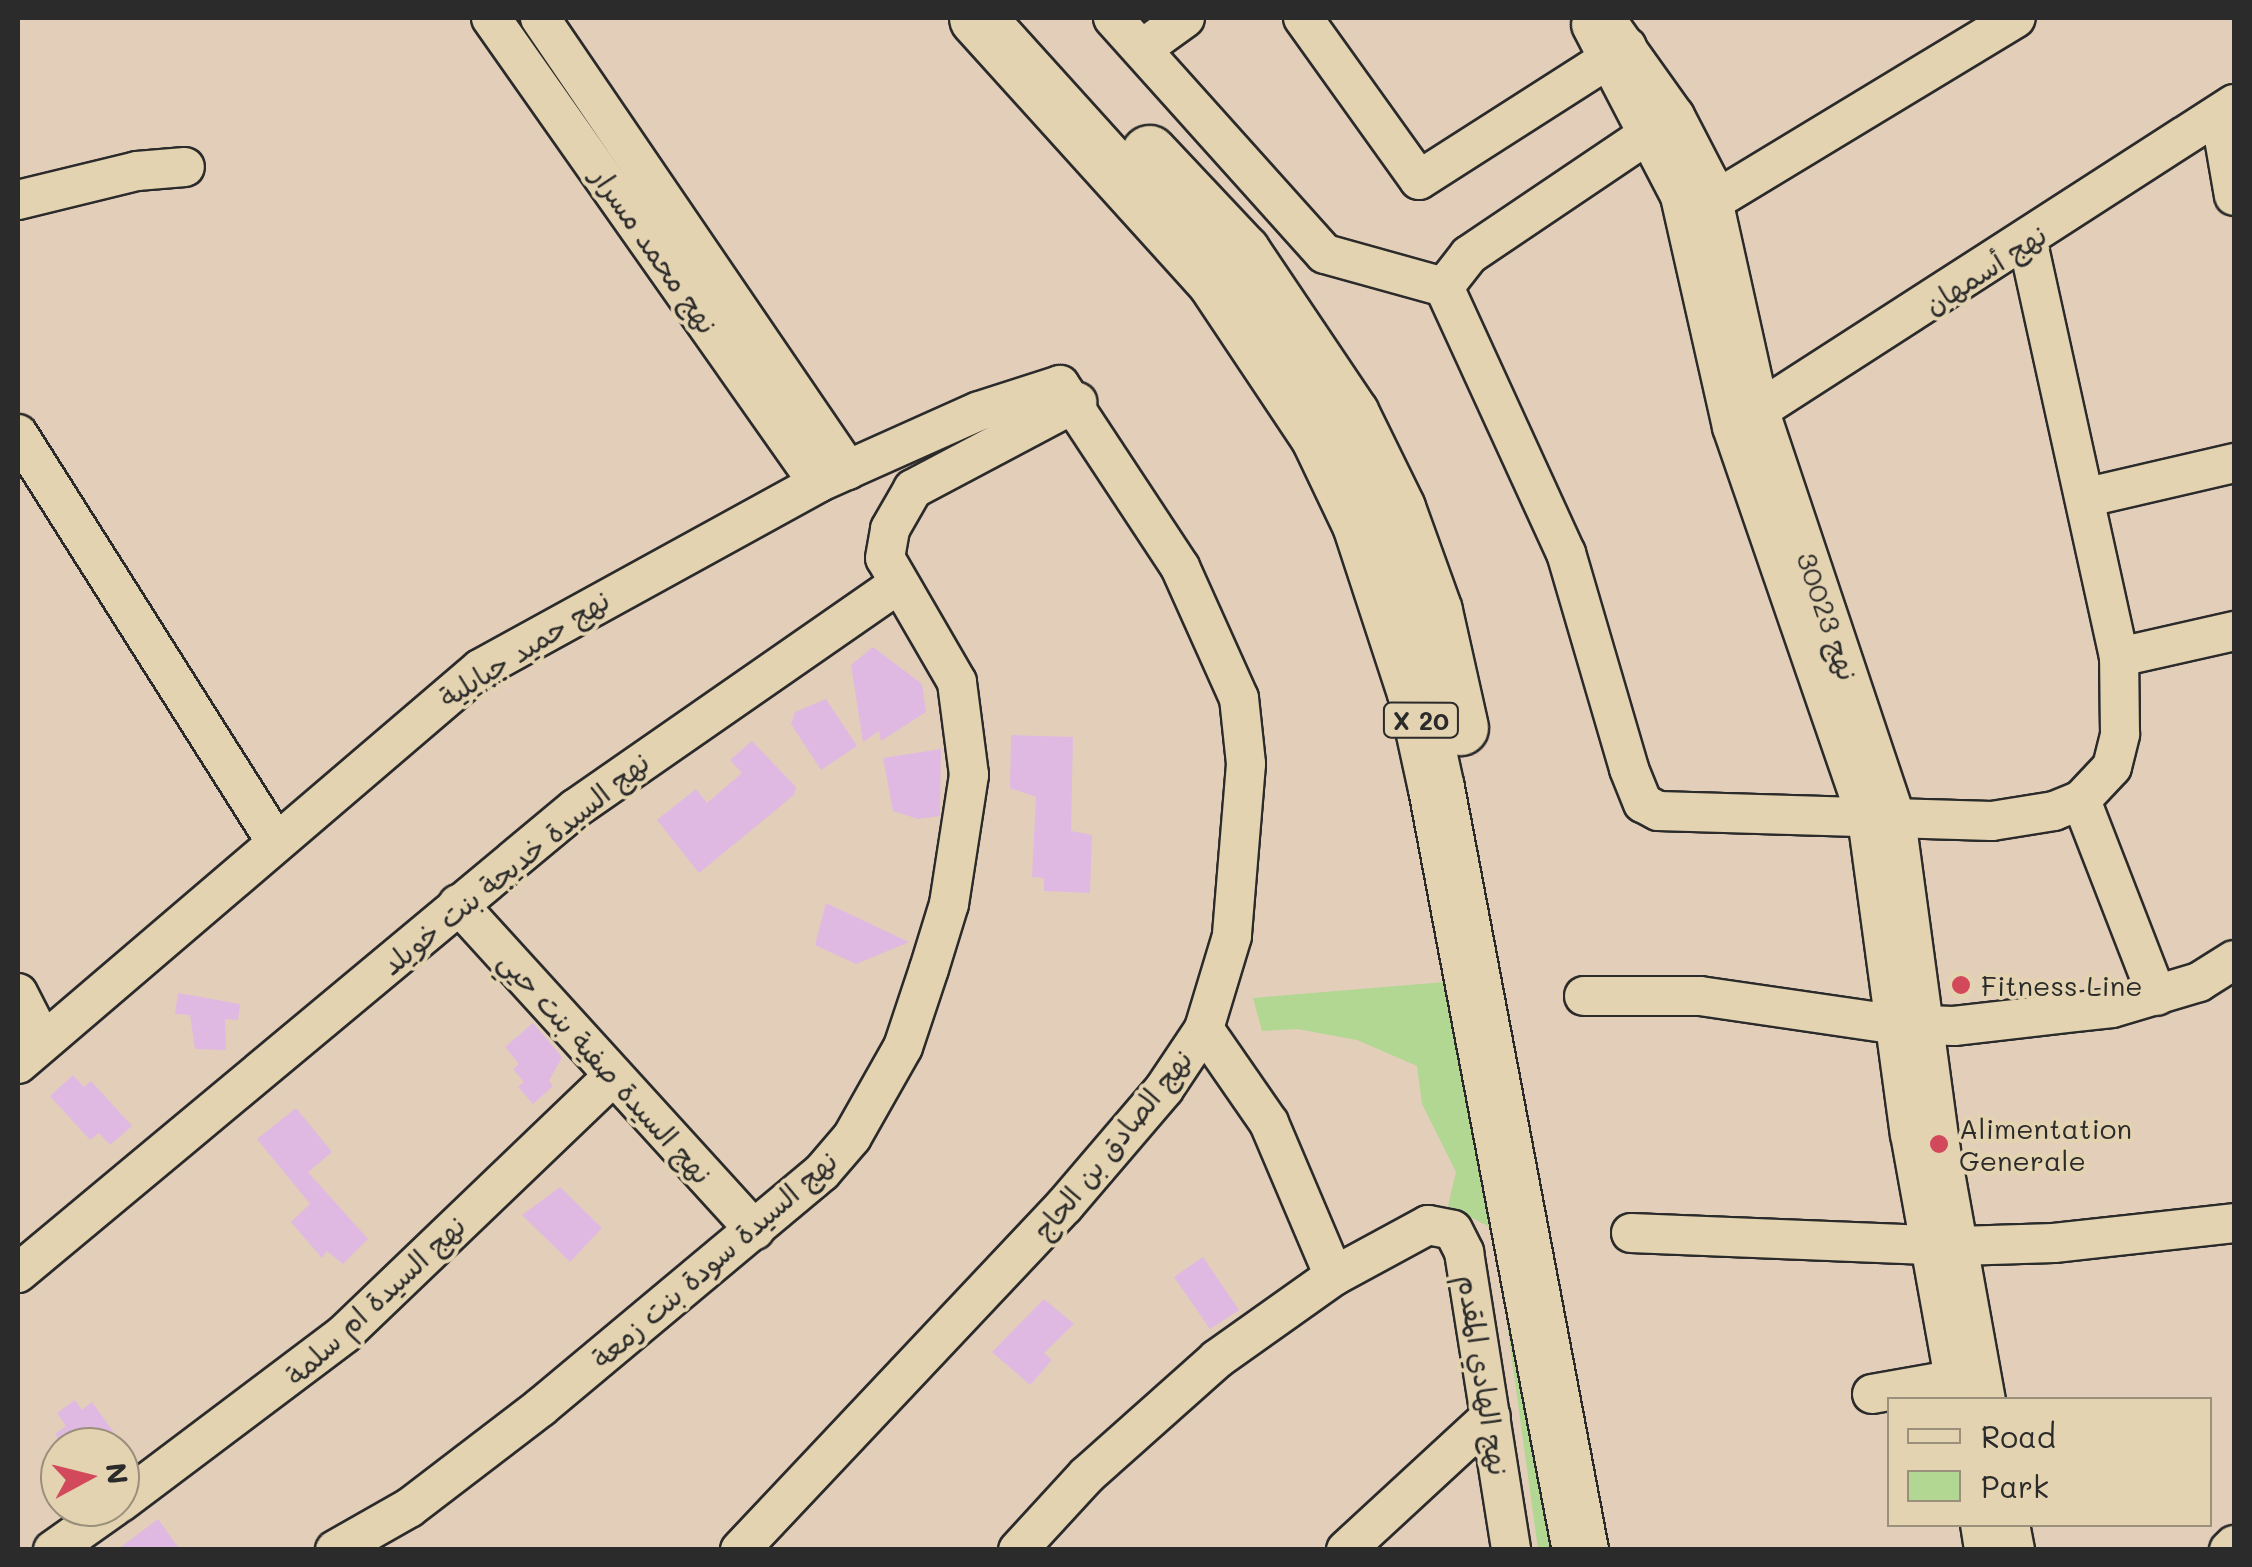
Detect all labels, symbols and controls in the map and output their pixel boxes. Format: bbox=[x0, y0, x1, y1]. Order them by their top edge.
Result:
street label: نهج محمد مسرار bbox=[585, 160, 725, 340]
street label: نهج أسمهان bbox=[1918, 217, 2052, 321]
street label: نهج 30023 bbox=[1790, 547, 1866, 685]
street label: نهج حميد جبايلية bbox=[433, 582, 615, 714]
road number: X 20 bbox=[1381, 700, 1461, 740]
street label: نهج السيدة خديجة بنت خويلد bbox=[374, 745, 656, 981]
street label: نهج السيدة صفية بنت حيي bbox=[493, 944, 719, 1190]
place label: Fitness Line bbox=[1981, 968, 2143, 1002]
marker: Fitness Line bbox=[1950, 974, 1972, 996]
street label: نهج الصادق بن الحاج bbox=[1025, 1043, 1199, 1245]
place label: Alimentation Generale bbox=[1959, 1111, 2132, 1177]
marker: Alimentation Generale bbox=[1928, 1133, 1950, 1155]
street label: نهج السيدة سودة بنت زمعة bbox=[585, 1143, 843, 1375]
street label: نهج السيدة ام سلمة bbox=[278, 1208, 472, 1392]
street label: نهج الهادي المقدم bbox=[1452, 1272, 1516, 1478]
legend bbox=[1887, 1397, 2212, 1527]
text: Road bbox=[1981, 1416, 2056, 1456]
north arrow bbox=[40, 1427, 140, 1527]
text: N bbox=[99, 1461, 137, 1486]
text: Park bbox=[1981, 1466, 2049, 1506]

